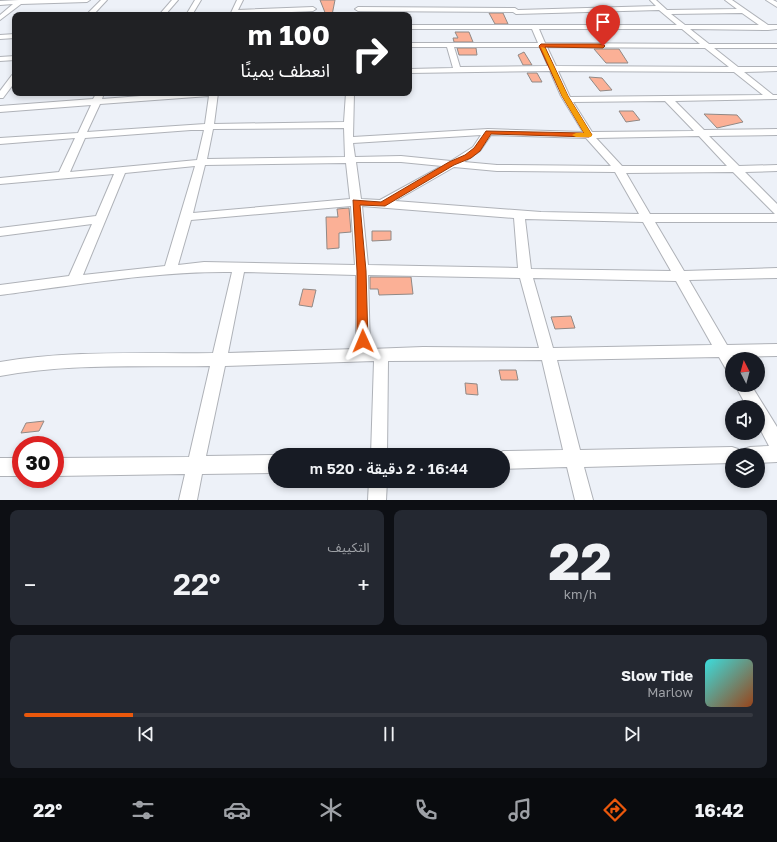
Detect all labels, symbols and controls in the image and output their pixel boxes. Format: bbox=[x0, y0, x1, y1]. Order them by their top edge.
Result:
pin bbox=[586, 5, 620, 46]
icon: arrive bbox=[592, 11, 614, 33]
text: 100 m bbox=[248, 18, 330, 51]
icon: right bbox=[344, 28, 396, 80]
text: انعطف يمينًا bbox=[241, 59, 330, 81]
position arrow bbox=[342, 320, 384, 362]
north arrow bbox=[725, 352, 765, 392]
map controls bbox=[725, 352, 765, 488]
button: sound bbox=[725, 400, 765, 440]
speed limit sign: 30 bbox=[12, 436, 64, 488]
button: layers bbox=[725, 448, 765, 488]
text: 16:44 · 2 دقيقة · 520 m bbox=[310, 459, 468, 477]
text: 22 bbox=[549, 529, 612, 591]
text: التكييف bbox=[328, 539, 370, 555]
text: 22° bbox=[173, 566, 221, 602]
text: − bbox=[24, 571, 36, 598]
text: + bbox=[357, 571, 369, 598]
text: km/h bbox=[564, 586, 597, 602]
text: Slow Tide bbox=[621, 666, 693, 684]
text: Marlow bbox=[647, 684, 693, 700]
icon: previous bbox=[135, 723, 157, 745]
icon: pause bbox=[378, 723, 400, 745]
icon: next bbox=[621, 723, 643, 745]
icon: filters bbox=[129, 796, 157, 824]
icon: car bbox=[223, 796, 251, 824]
icon: climate bbox=[317, 796, 345, 824]
icon: phone bbox=[412, 796, 440, 824]
icon: music bbox=[506, 796, 534, 824]
icon: directions bbox=[601, 796, 629, 824]
text: 22° bbox=[33, 799, 62, 821]
text: 16:42 bbox=[695, 799, 744, 821]

